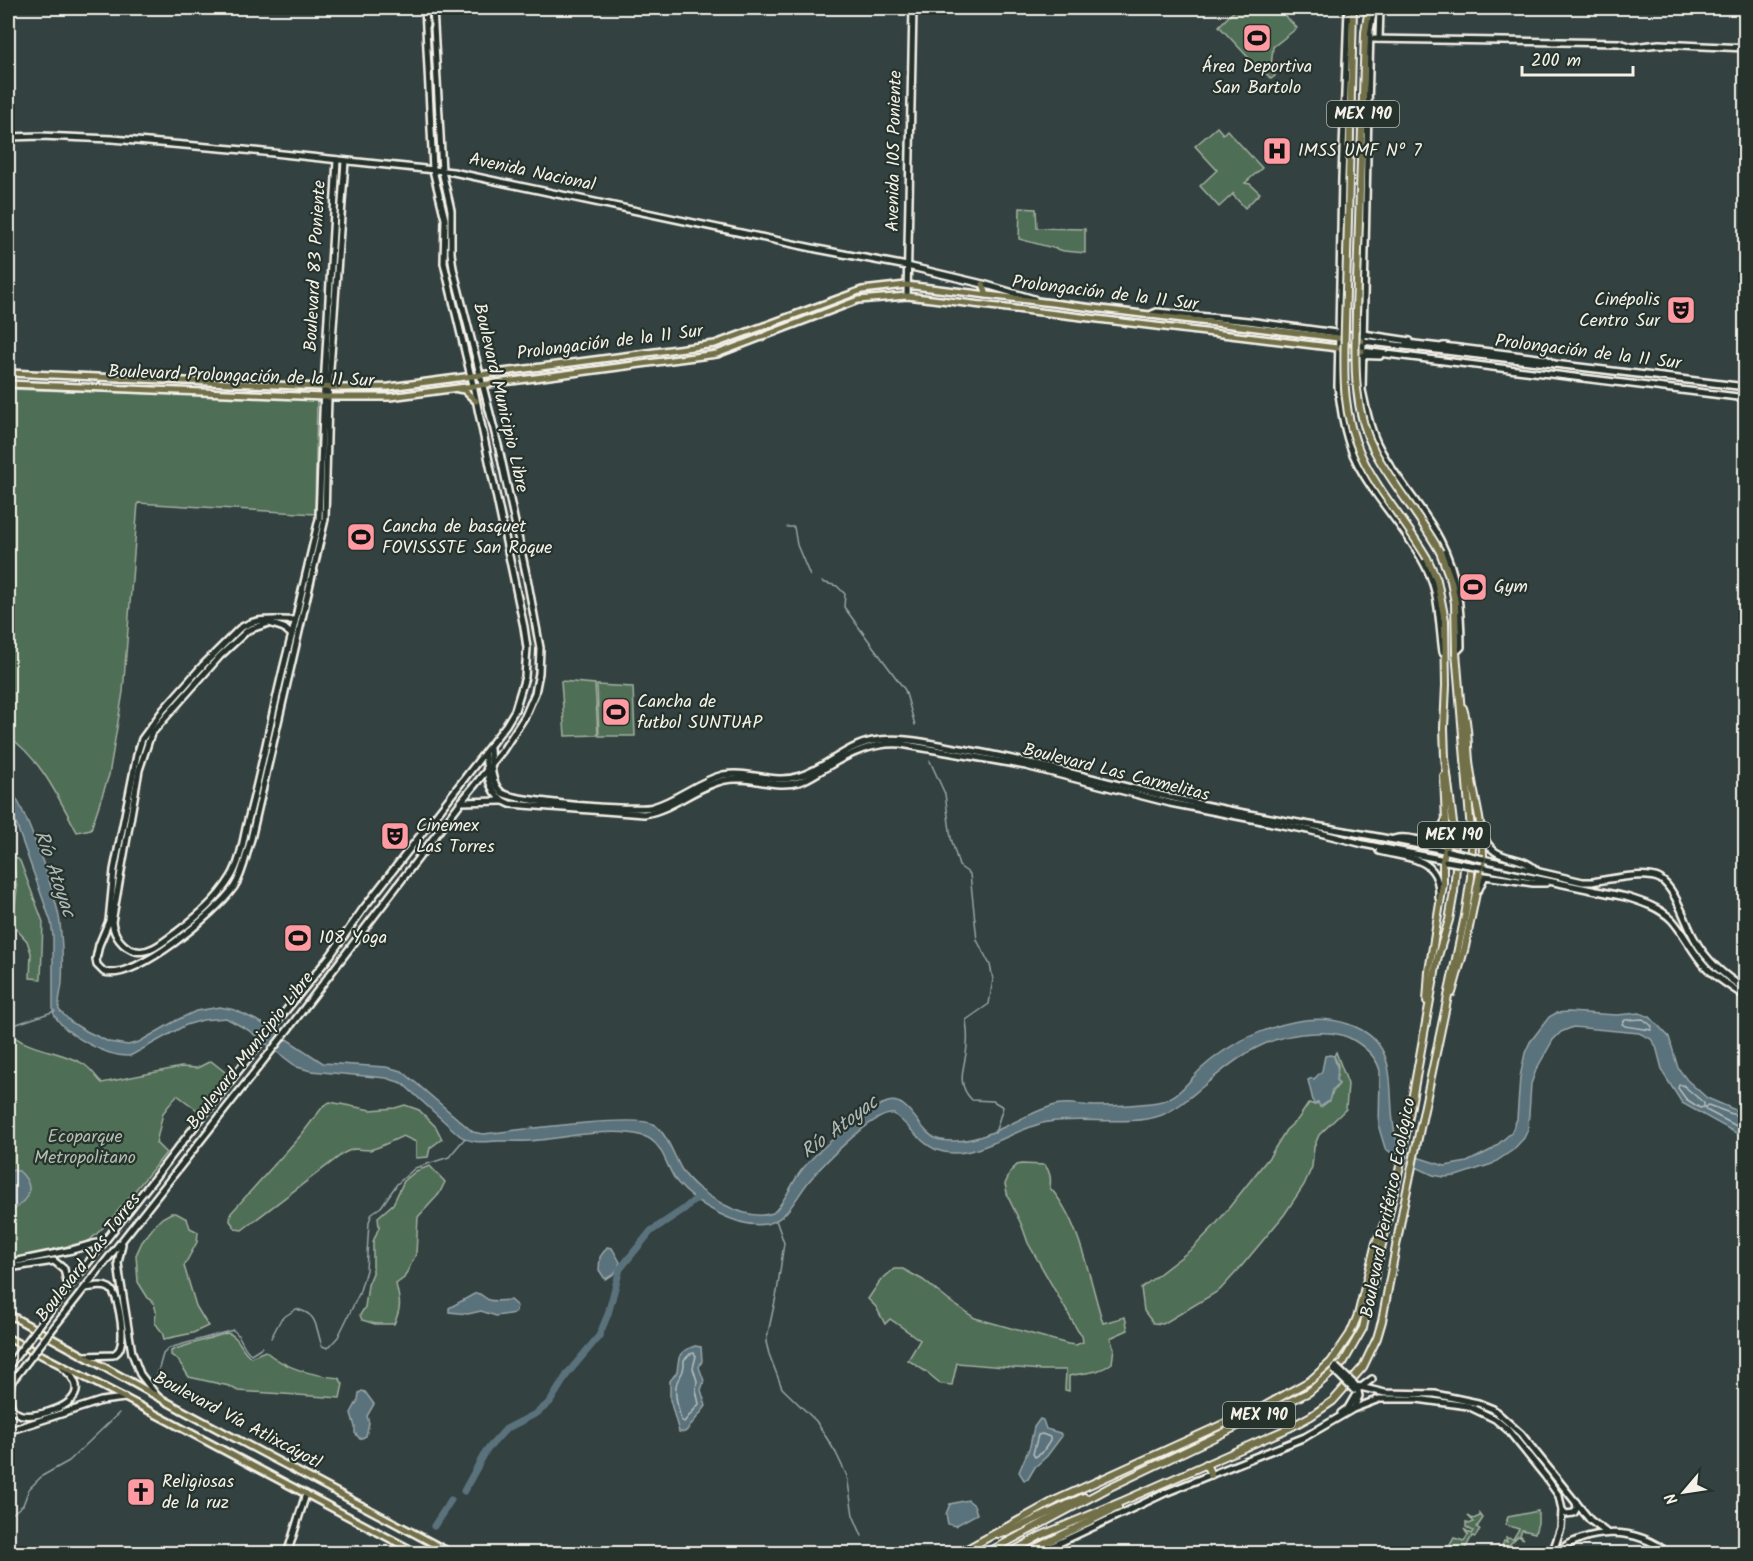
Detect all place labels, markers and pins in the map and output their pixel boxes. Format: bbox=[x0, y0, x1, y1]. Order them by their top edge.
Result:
sports icon: Área Deportiva San Bartolo bbox=[1241, 22, 1273, 54]
place label: Área Deportiva San Bartolo bbox=[1202, 53, 1312, 103]
hospital icon: IMSS UMF Nº 7 bbox=[1261, 135, 1293, 167]
place label: IMSS UMF Nº 7 bbox=[1298, 137, 1422, 166]
place label: Cinépolis Centro Sur bbox=[1579, 286, 1661, 336]
theatre icon: Cinépolis Centro Sur bbox=[1665, 294, 1697, 326]
place label: Cancha de basquet FOVISSSTE San Roque bbox=[382, 513, 552, 563]
sports icon: Cancha de basquet FOVISSSTE San Roque bbox=[345, 521, 377, 553]
sports icon: Gym bbox=[1457, 571, 1489, 603]
place label: Gym bbox=[1494, 573, 1528, 602]
place label: Cancha de futbol SUNTUAP bbox=[637, 688, 763, 738]
sports icon: Cancha de futbol SUNTUAP bbox=[600, 696, 632, 728]
place label: Cinemex Las Torres bbox=[416, 812, 495, 862]
theatre icon: Cinemex Las Torres bbox=[379, 820, 411, 852]
sports icon: 108 Yoga bbox=[282, 922, 314, 954]
place label: 108 Yoga bbox=[319, 924, 387, 953]
place label: Religiosas de la ruz bbox=[162, 1468, 234, 1518]
church icon: Religiosas de la ruz bbox=[125, 1476, 157, 1508]

